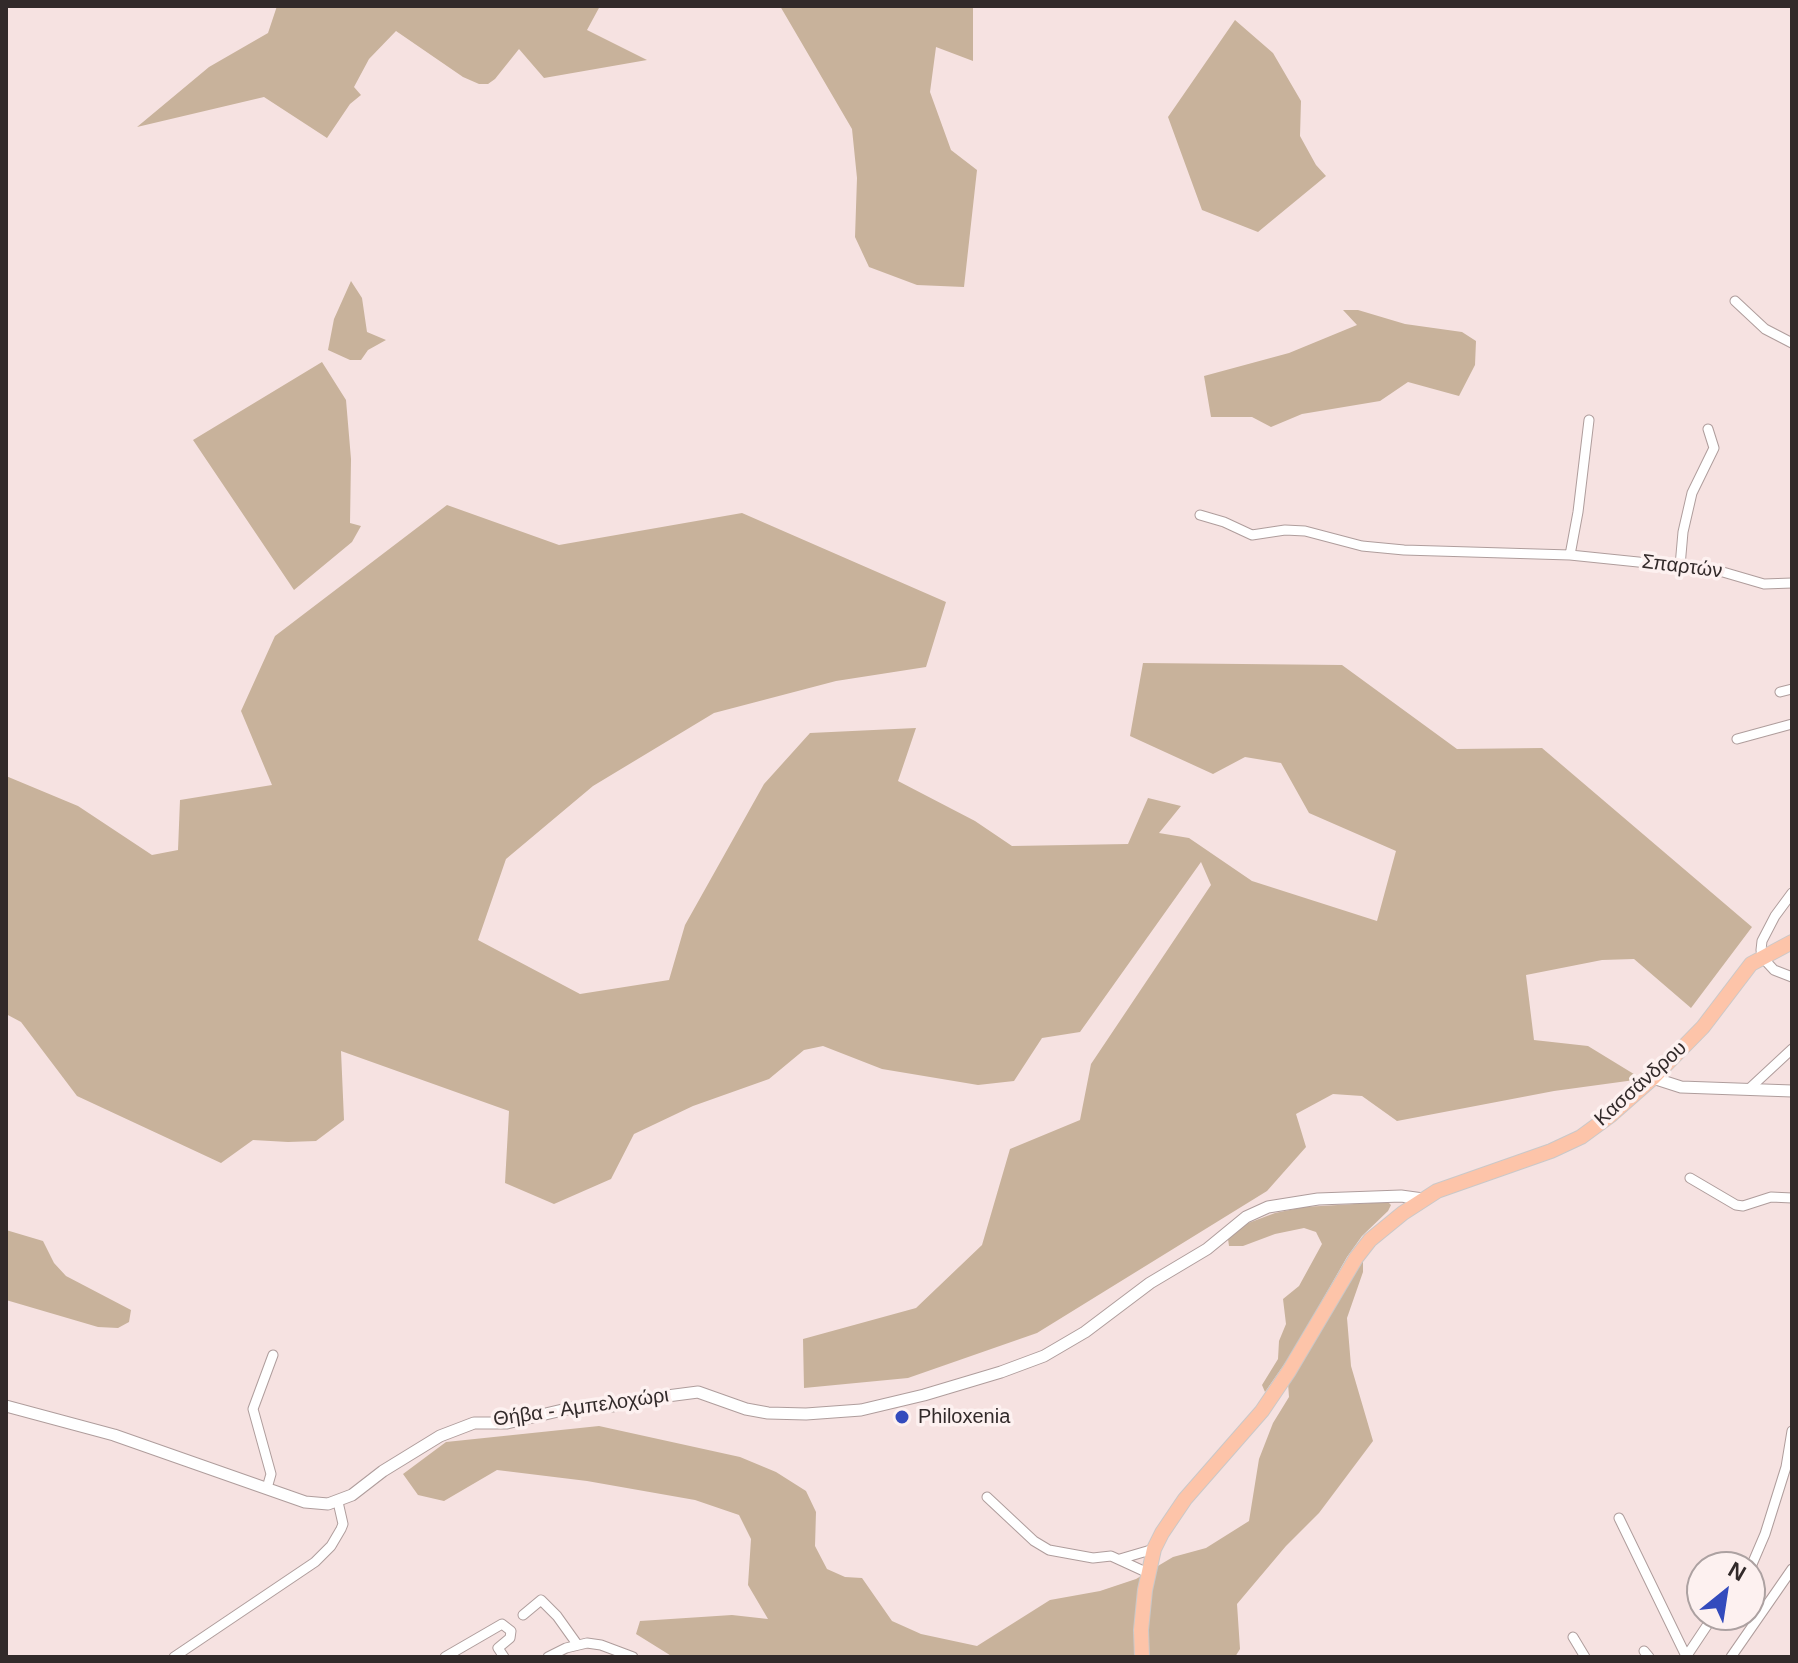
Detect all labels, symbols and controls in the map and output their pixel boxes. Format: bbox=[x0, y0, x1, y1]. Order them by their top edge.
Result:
street label: Σπαρτών bbox=[1640, 550, 1724, 584]
street label: Κασσάνδρου bbox=[1590, 1036, 1692, 1132]
street label: Θήβα - Αμπελοχώρι bbox=[492, 1384, 670, 1432]
place label: Philoxenia bbox=[918, 1405, 1010, 1429]
marker: Philoxenia bbox=[893, 1408, 911, 1426]
north arrow bbox=[1686, 1551, 1766, 1631]
text: N bbox=[1724, 1557, 1750, 1586]

